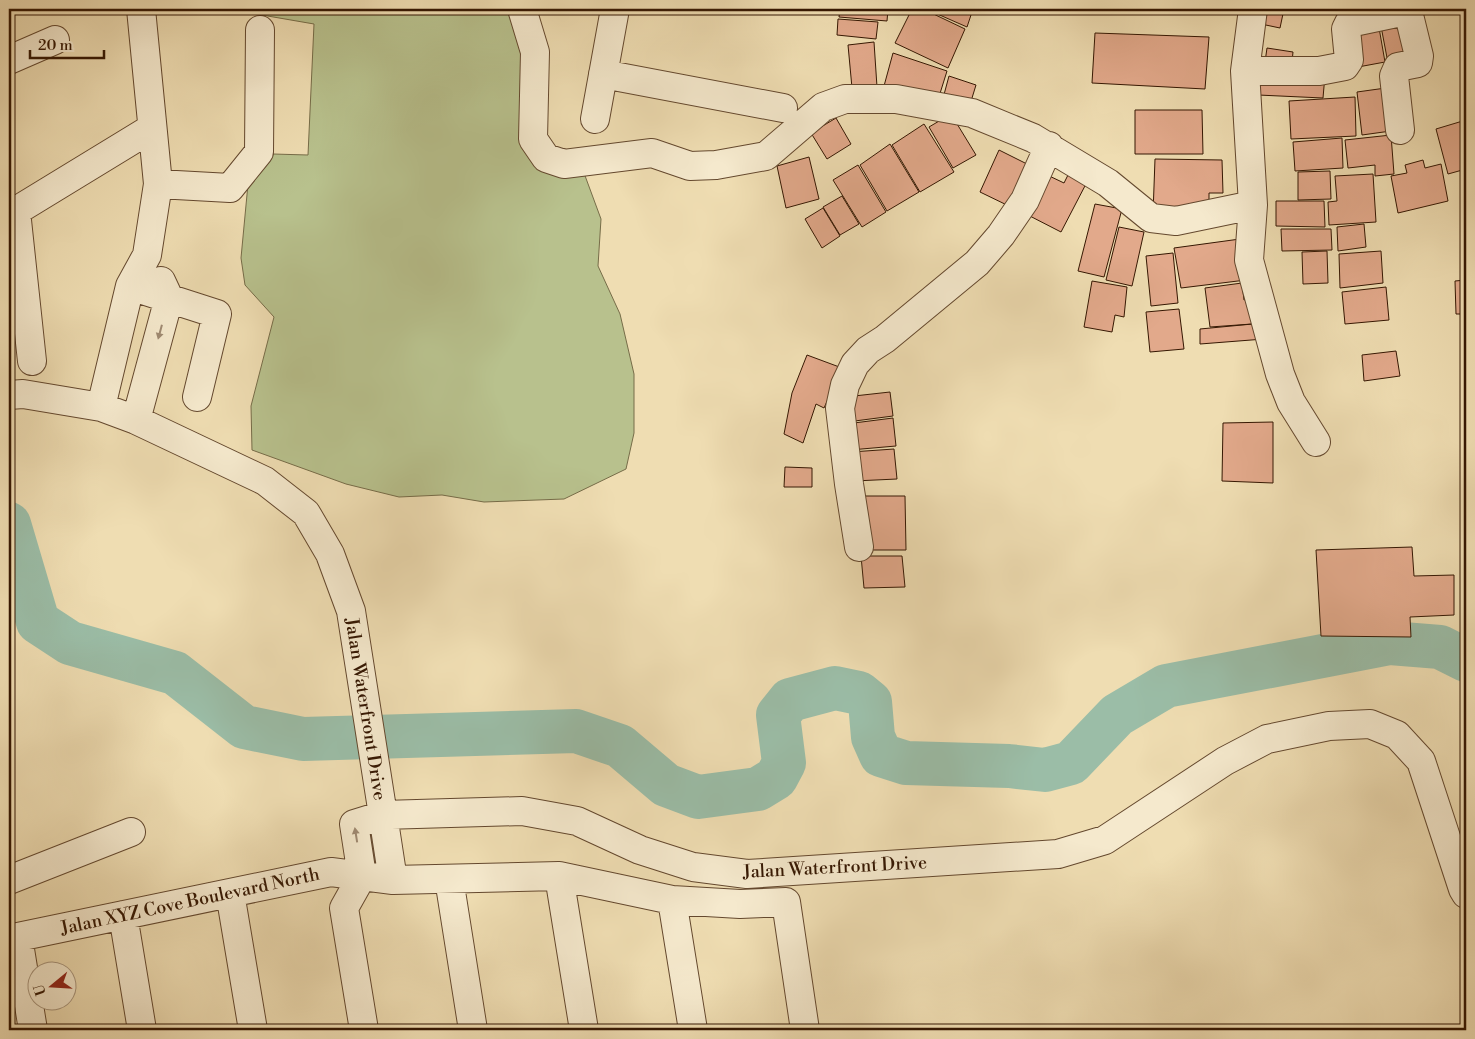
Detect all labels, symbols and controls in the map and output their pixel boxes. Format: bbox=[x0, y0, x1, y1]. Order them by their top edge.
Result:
scale bar bbox=[30, 28, 104, 60]
text: 20 m bbox=[38, 36, 73, 55]
one-way arrow bbox=[156, 325, 164, 340]
street label: Jalan Waterfront Drive bbox=[340, 615, 391, 802]
one-way arrow bbox=[351, 826, 359, 842]
street label: Jalan Waterfront Drive bbox=[741, 851, 928, 884]
street label: Jalan XYZ Cove Boulevard North bbox=[57, 863, 322, 940]
north arrow bbox=[28, 962, 78, 1012]
text: U bbox=[30, 982, 51, 998]

